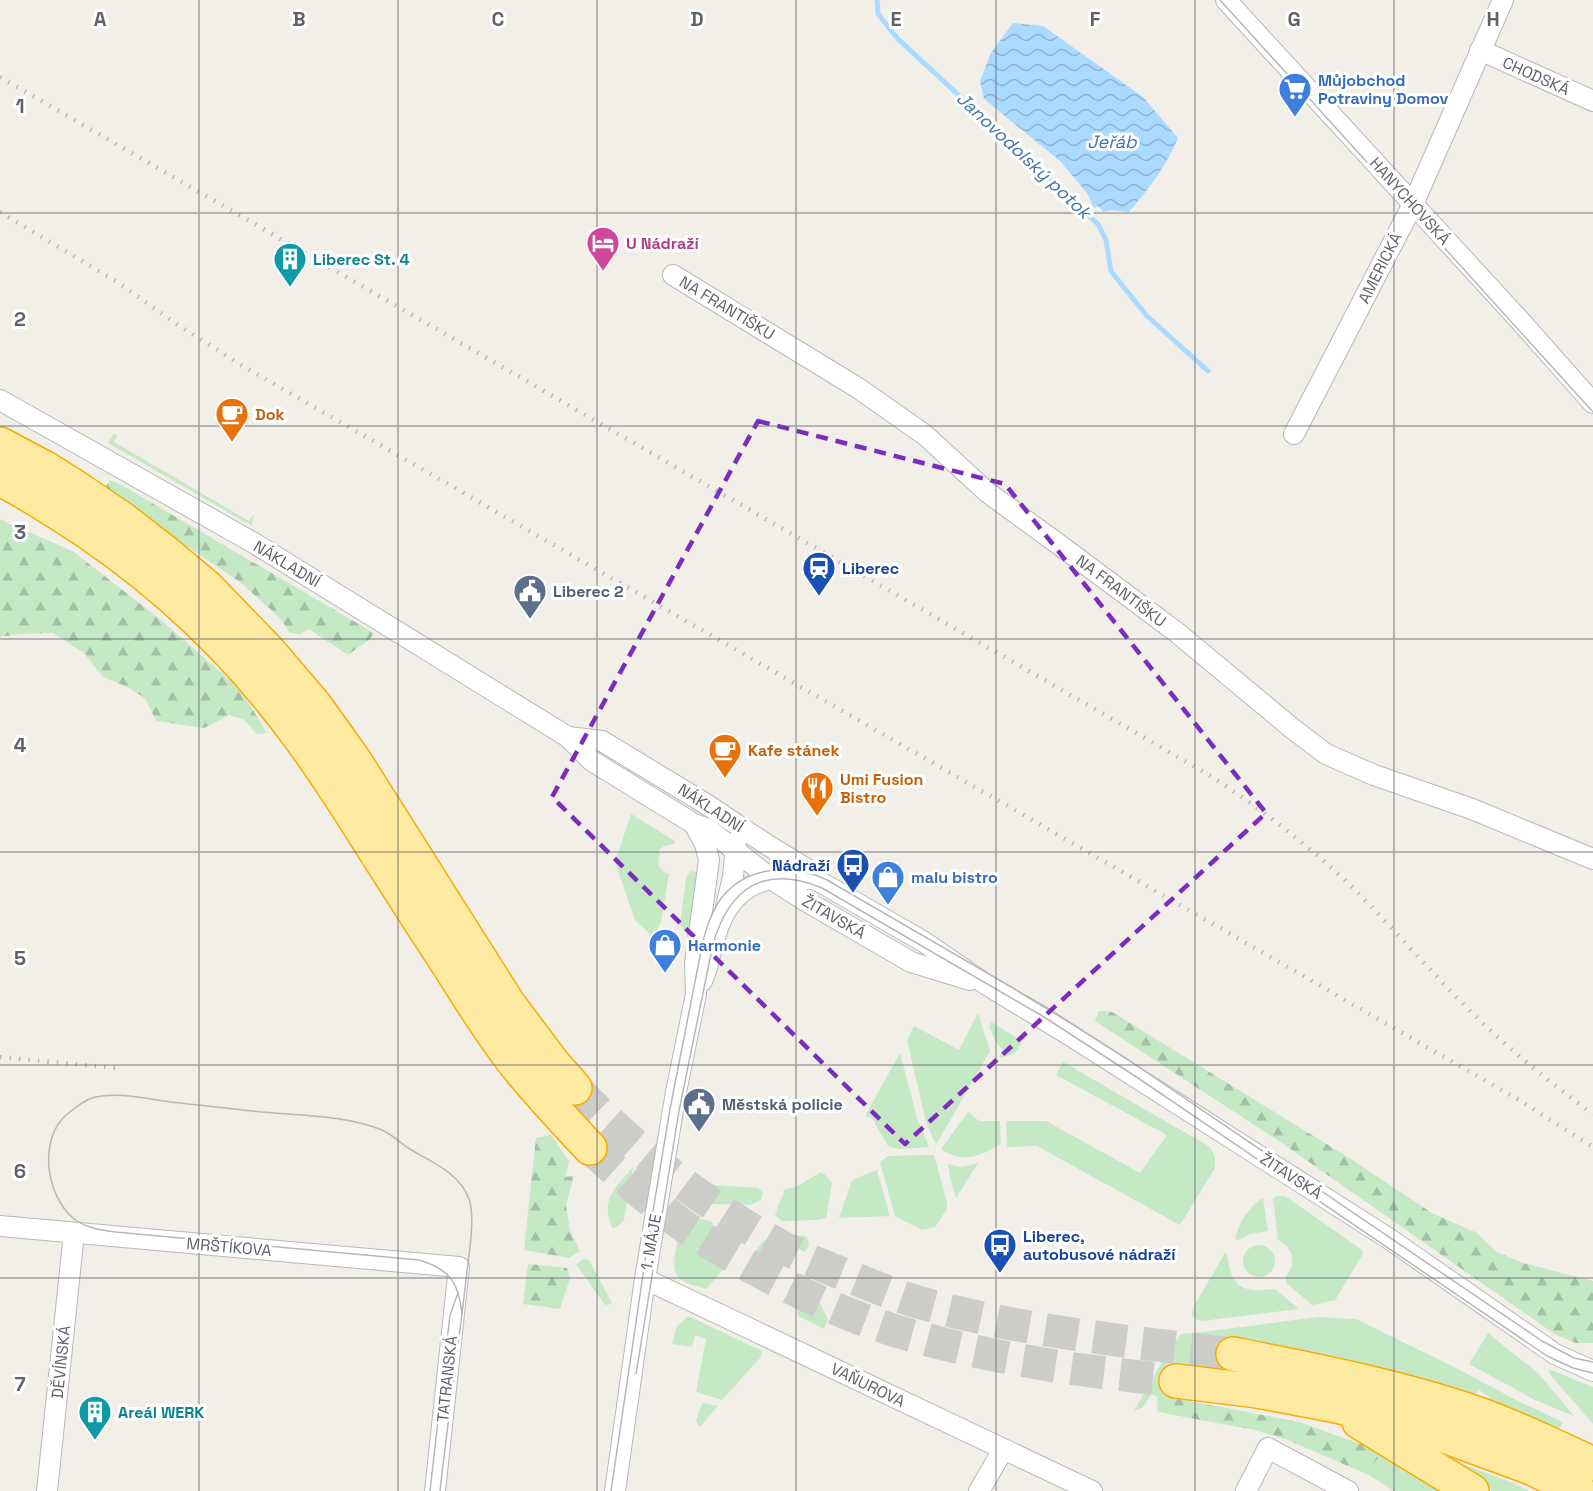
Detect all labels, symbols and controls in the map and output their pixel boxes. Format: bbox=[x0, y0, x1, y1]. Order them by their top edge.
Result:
text: A bbox=[94, 6, 107, 32]
text: B bbox=[292, 6, 306, 32]
text: C bbox=[492, 6, 505, 32]
text: D bbox=[690, 6, 704, 32]
text: E bbox=[890, 6, 902, 32]
text: F bbox=[1090, 6, 1101, 32]
text: G bbox=[1287, 6, 1301, 32]
text: H bbox=[1486, 6, 1500, 32]
street label: CHODSKÁ bbox=[1499, 52, 1573, 100]
place label: Můjobchod Potraviny Domov bbox=[1318, 70, 1449, 109]
supermarket icon: Můjobchod Potraviny Domov bbox=[1277, 71, 1313, 118]
water label: Janovodolský potok bbox=[952, 87, 1098, 225]
text: 1 bbox=[15, 93, 25, 119]
water label: Jeřáb bbox=[1087, 130, 1138, 153]
street label: HANYCHOVSKÁ bbox=[1365, 153, 1455, 249]
hotel icon: U Nádraží bbox=[585, 225, 621, 272]
street label: AMERICKÁ bbox=[1353, 229, 1407, 307]
place label: U Nádraží bbox=[626, 233, 700, 254]
building icon: Liberec St. 4 bbox=[272, 241, 308, 288]
place label: Liberec St. 4 bbox=[313, 249, 410, 270]
street label: NA FRANTIŠKU bbox=[675, 271, 779, 345]
text: 2 bbox=[14, 306, 26, 332]
cafe icon: Dok bbox=[214, 396, 250, 443]
place label: Dok bbox=[255, 404, 284, 425]
text: 3 bbox=[14, 519, 26, 545]
street label: NÁKLADNÍ bbox=[250, 536, 324, 592]
station icon: Liberec bbox=[801, 550, 837, 597]
street label: NA FRANTIŠKU bbox=[1072, 550, 1170, 632]
place label: Liberec bbox=[842, 558, 899, 579]
public building icon: Liberec 2 bbox=[512, 573, 548, 620]
place label: Liberec 2 bbox=[553, 581, 624, 602]
text: 4 bbox=[14, 732, 27, 758]
cafe icon: Kafe stánek bbox=[707, 732, 743, 779]
place label: Kafe stánek bbox=[748, 740, 840, 761]
place label: Umi Fusion Bistro bbox=[840, 769, 923, 808]
restaurant icon: Umi Fusion Bistro bbox=[799, 770, 835, 817]
street label: NÁKLADNÍ bbox=[674, 779, 748, 837]
bus stop icon: Nádraží bbox=[835, 847, 871, 894]
place label: Nádraží bbox=[772, 855, 831, 876]
shop icon: malu bistro bbox=[870, 859, 906, 906]
place label: malu bistro bbox=[911, 867, 998, 888]
street label: ŽITAVSKÁ bbox=[798, 890, 870, 944]
shop icon: Harmonie bbox=[647, 927, 683, 974]
place label: Harmonie bbox=[688, 935, 761, 956]
text: 5 bbox=[14, 945, 26, 971]
public building icon: Městská policie bbox=[681, 1086, 717, 1133]
place label: Městská policie bbox=[722, 1094, 843, 1115]
street label: ŽITAVSKÁ bbox=[1256, 1148, 1326, 1204]
text: 6 bbox=[14, 1158, 26, 1184]
street label: 1. MÁJE bbox=[636, 1212, 666, 1272]
place label: Liberec, autobusové nádraží bbox=[1023, 1226, 1176, 1265]
bus stop icon: Liberec, autobusové nádraží bbox=[982, 1227, 1018, 1274]
street label: MRŠTÍKOVA bbox=[186, 1233, 272, 1261]
street label: DĚVÍNSKÁ bbox=[47, 1324, 75, 1400]
street label: TATRANSKÁ bbox=[432, 1335, 462, 1423]
street label: VAŇUROVA bbox=[827, 1358, 909, 1412]
text: 7 bbox=[14, 1371, 26, 1397]
building icon: Areál WERK bbox=[77, 1394, 113, 1441]
place label: Areál WERK bbox=[118, 1402, 204, 1423]

